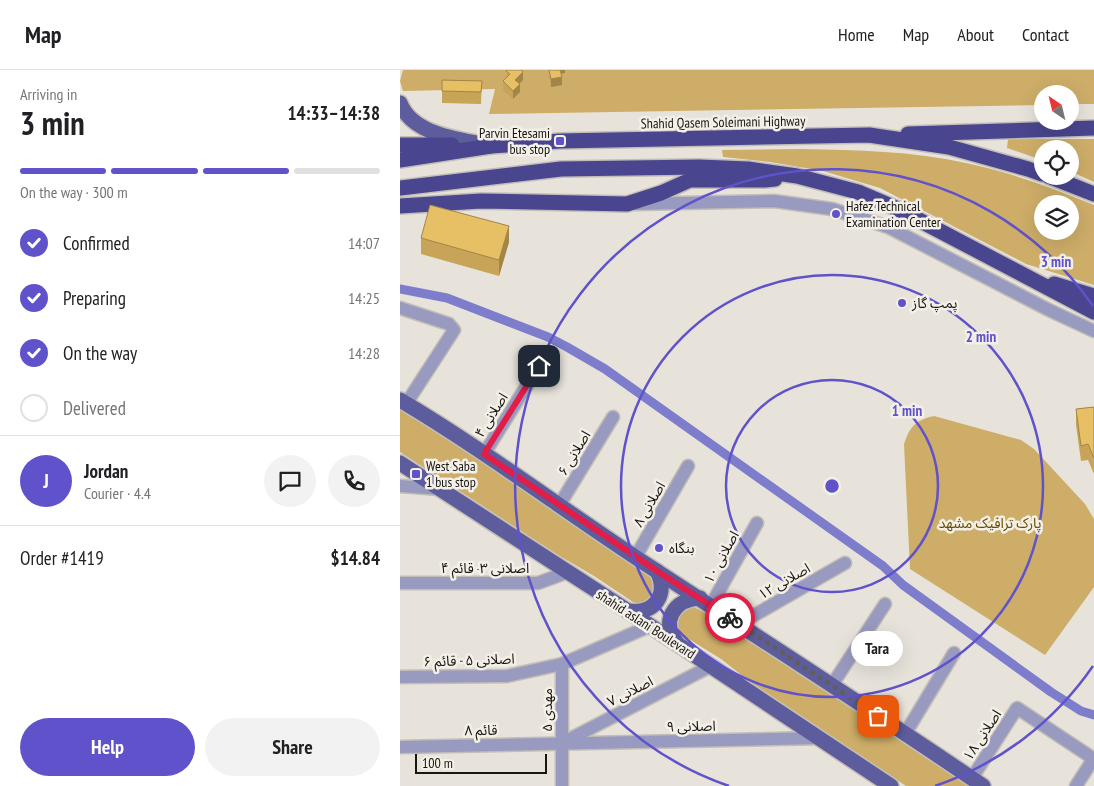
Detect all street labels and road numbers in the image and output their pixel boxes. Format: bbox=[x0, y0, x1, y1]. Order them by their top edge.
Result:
street label: Shahid Qasem Soleimani Highway bbox=[640, 112, 806, 132]
street label: اصلانی ۴ bbox=[470, 389, 512, 441]
street label: اصلانی ۶ bbox=[554, 427, 594, 479]
street label: اصلانی ۸ bbox=[629, 478, 669, 530]
street label: اصلانی ۱۰ bbox=[699, 528, 743, 586]
street label: اصلانی ۳- قائم ۴ bbox=[441, 559, 529, 579]
street label: اصلانی ۱۲ bbox=[755, 559, 813, 603]
street label: shahid aslani Boulevard bbox=[593, 585, 699, 663]
street label: اصلانی ۵ - قائم ۶ bbox=[423, 649, 515, 673]
street label: اصلانی ۷ bbox=[604, 672, 656, 710]
street label: مهدی ۵ bbox=[538, 688, 556, 732]
street label: اصلانی ۱۸ bbox=[959, 706, 1005, 764]
street label: اصلانی ۹ bbox=[666, 717, 716, 735]
street label: قائم ۸ bbox=[464, 721, 498, 741]

